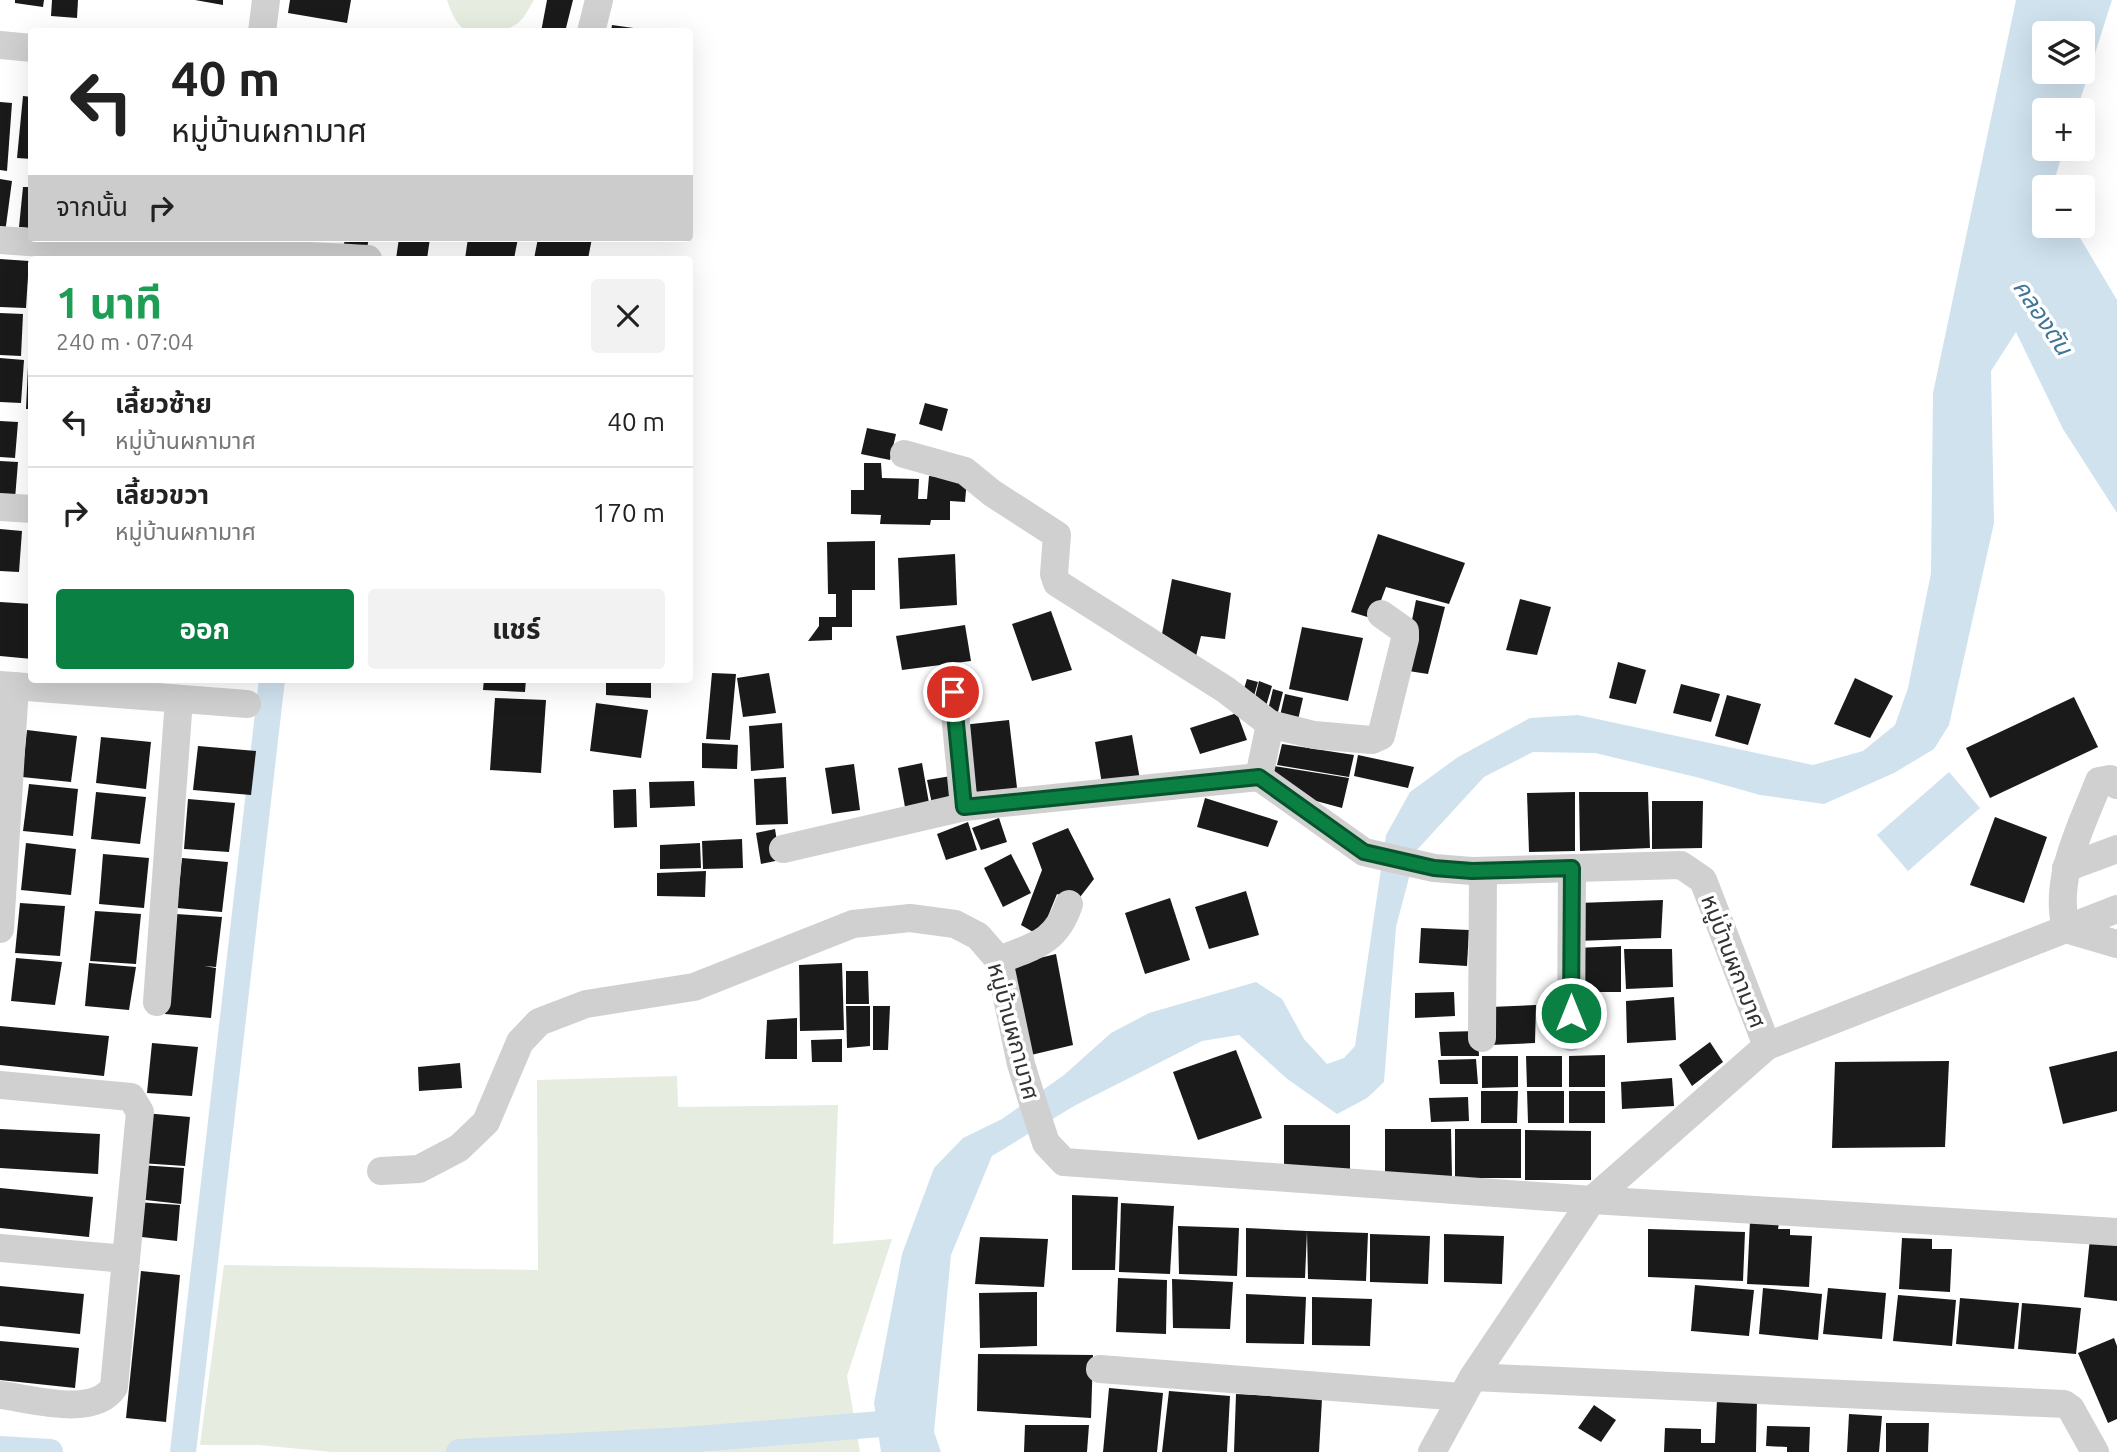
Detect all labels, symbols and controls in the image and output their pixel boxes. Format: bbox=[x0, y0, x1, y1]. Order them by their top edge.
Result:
map controls bbox=[2032, 21, 2095, 238]
button: layers bbox=[2032, 21, 2095, 84]
text: 40 m bbox=[171, 50, 280, 105]
icon: left bbox=[56, 56, 147, 147]
button: + bbox=[2032, 98, 2095, 161]
text: หมู่บ้านผกามาศ bbox=[171, 112, 367, 148]
button: − bbox=[2032, 175, 2095, 238]
icon: right bbox=[142, 189, 180, 227]
text: จากนั้น bbox=[56, 192, 128, 221]
water label: คลองตัน bbox=[2008, 274, 2079, 361]
text: 1 นาที bbox=[56, 279, 162, 326]
button: close bbox=[591, 279, 665, 353]
text: 240 m · 07:04 bbox=[56, 329, 194, 354]
text: เลี้ยวซ้าย bbox=[115, 389, 212, 418]
icon: left bbox=[56, 403, 94, 441]
text: 40 m bbox=[607, 407, 665, 436]
text: หมู่บ้านผกามาศ bbox=[115, 428, 256, 453]
text: เลี้ยวขวา bbox=[115, 480, 209, 509]
icon: right bbox=[56, 494, 94, 532]
text: 170 m bbox=[593, 498, 665, 527]
text: หมู่บ้านผกามาศ bbox=[115, 519, 256, 544]
button: ออก bbox=[56, 589, 354, 669]
button: แชร์ bbox=[368, 589, 665, 669]
pin bbox=[923, 662, 983, 722]
icon: arrive bbox=[934, 673, 972, 711]
street label: หมู่บ้านผกามาศ bbox=[1694, 891, 1771, 1032]
street label: หมู่บ้านผกามาศ bbox=[981, 960, 1044, 1103]
position arrow bbox=[1534, 976, 1608, 1050]

